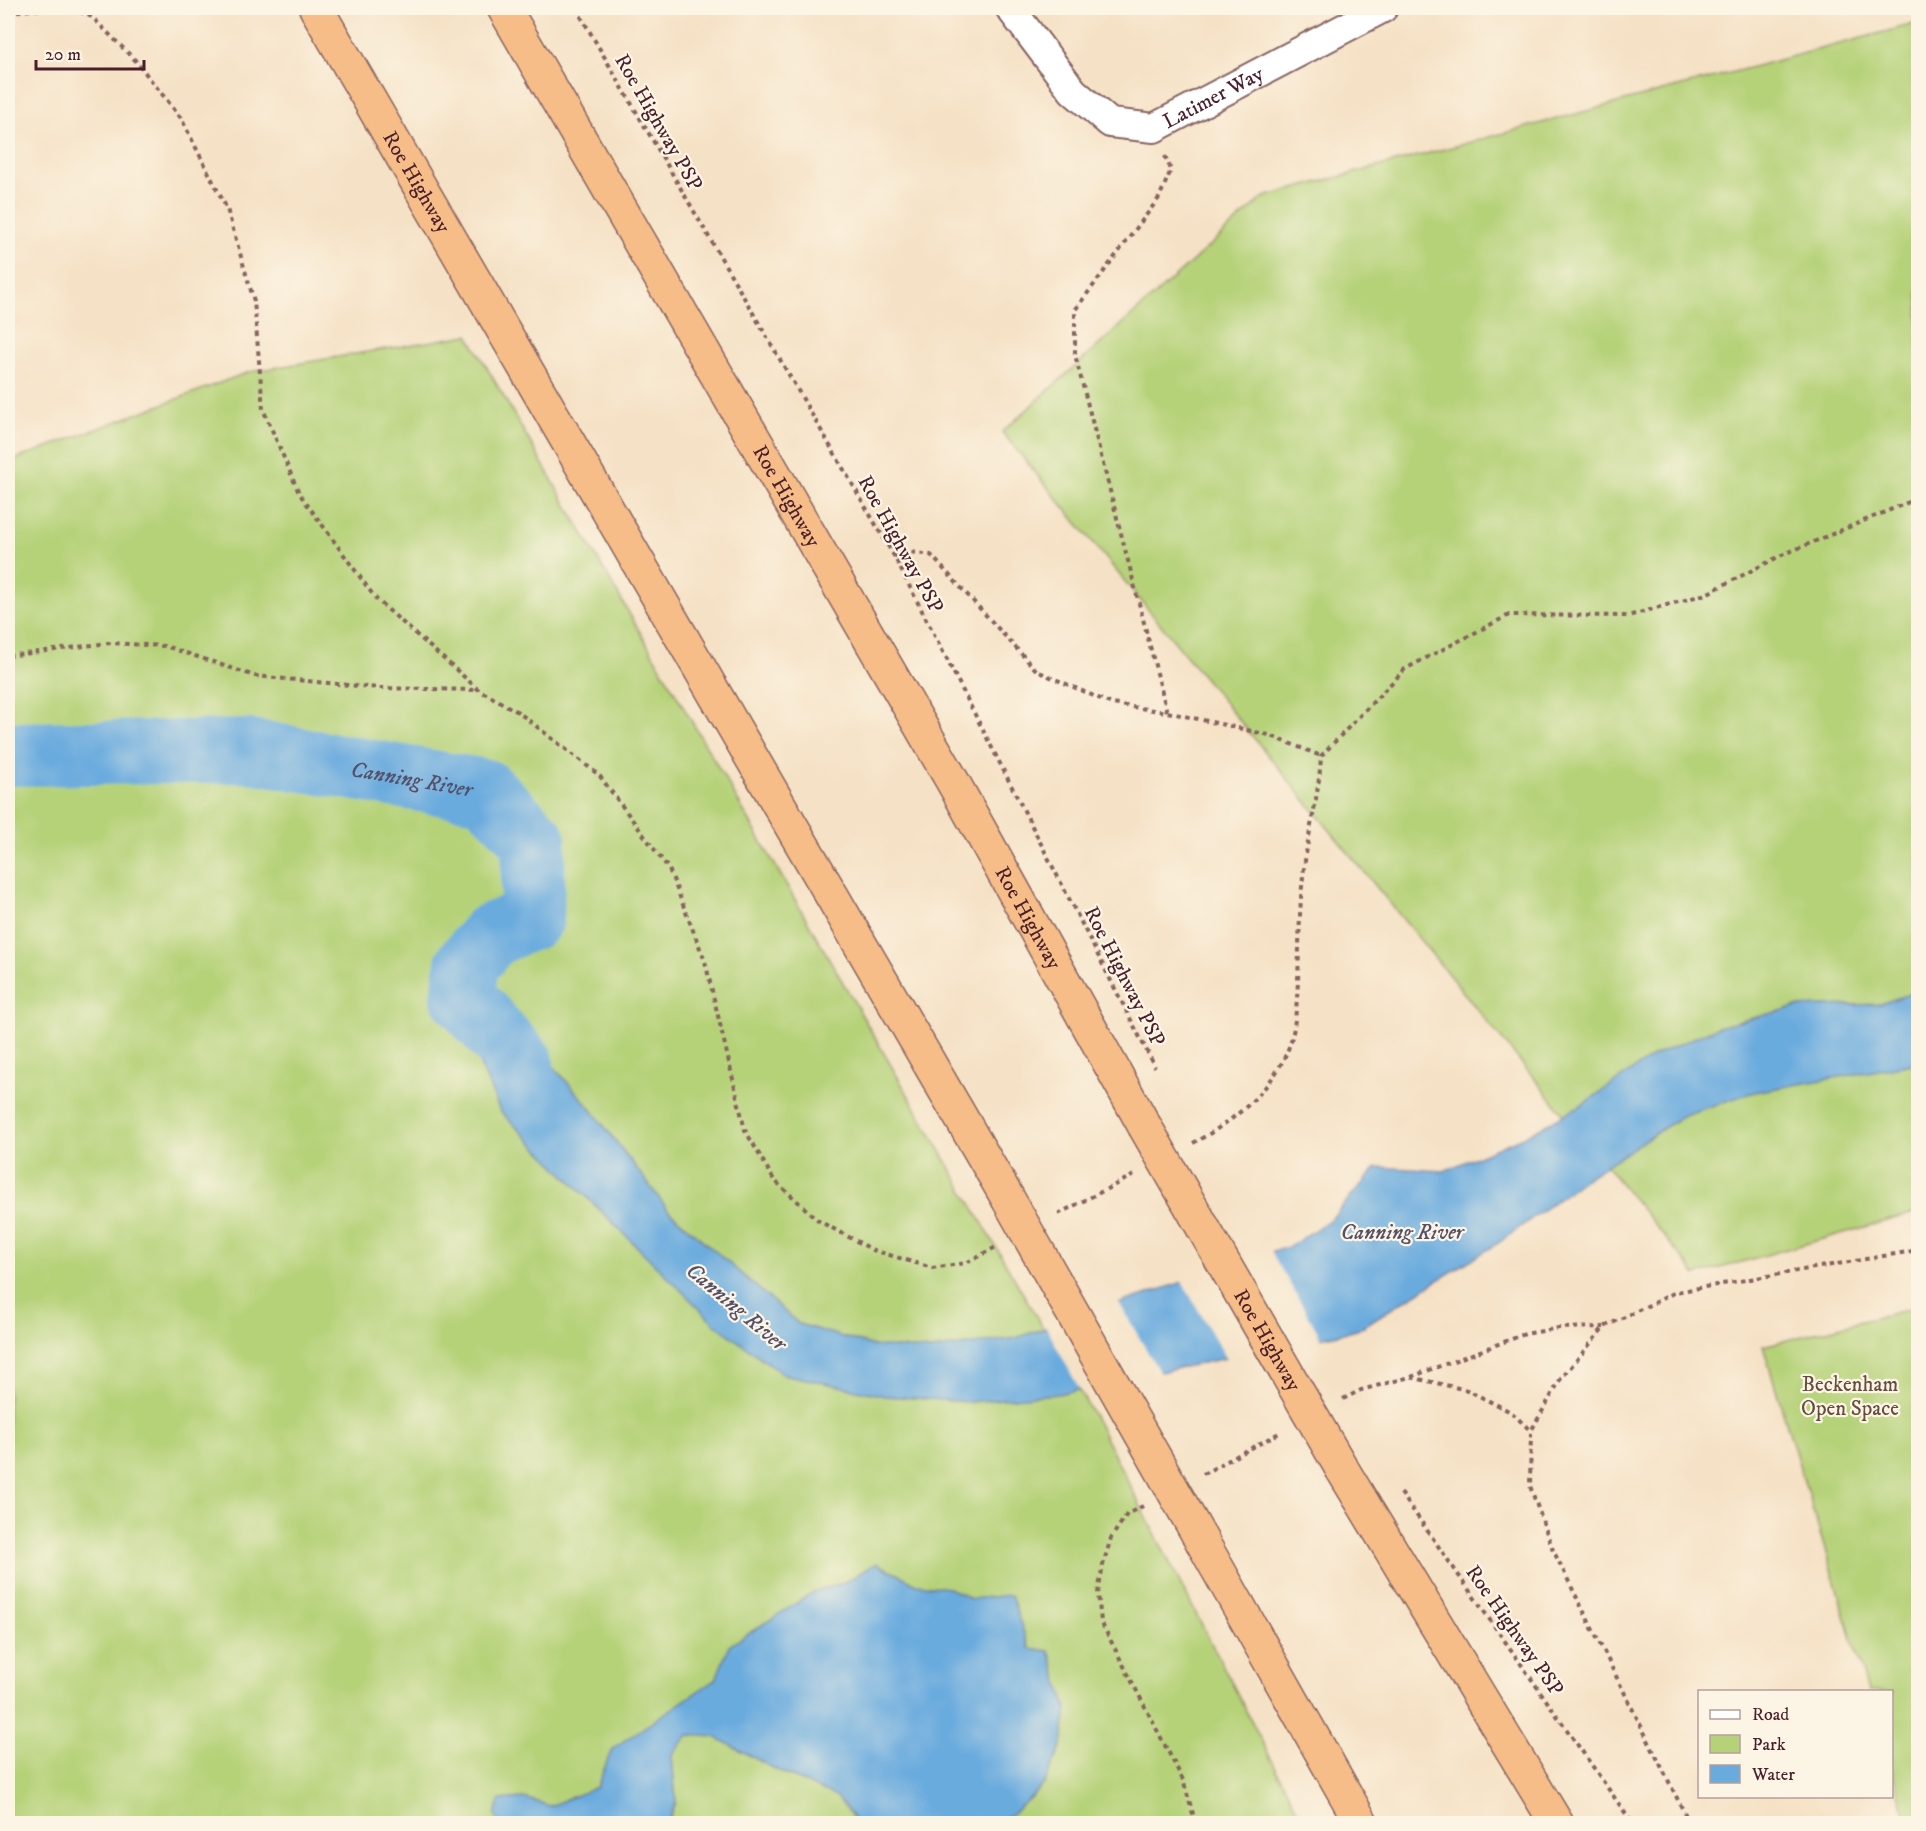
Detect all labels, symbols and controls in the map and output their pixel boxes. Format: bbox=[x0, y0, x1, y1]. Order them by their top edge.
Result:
scale bar bbox=[36, 33, 144, 71]
text: 20 m bbox=[45, 44, 81, 66]
street label: Roe Highway PSP bbox=[608, 50, 708, 195]
street label: Latimer Way bbox=[1159, 61, 1269, 135]
street label: Roe Highway bbox=[376, 127, 456, 239]
street label: Roe Highway bbox=[746, 441, 826, 553]
street label: Roe Highway PSP bbox=[852, 471, 949, 618]
water label: Canning River bbox=[348, 756, 476, 804]
street label: Roe Highway bbox=[989, 862, 1067, 975]
street label: Roe Highway PSP bbox=[1078, 902, 1171, 1051]
water label: Canning River bbox=[1341, 1219, 1466, 1246]
water label: Canning River bbox=[680, 1257, 793, 1358]
street label: Roe Highway bbox=[1227, 1285, 1307, 1397]
park label: Beckenham Open Space bbox=[1801, 1372, 1899, 1422]
street label: Roe Highway PSP bbox=[1460, 1560, 1569, 1701]
legend bbox=[1698, 1690, 1893, 1798]
text: Road bbox=[1752, 1704, 1789, 1726]
text: Park bbox=[1752, 1734, 1786, 1756]
text: Water bbox=[1751, 1764, 1795, 1786]

